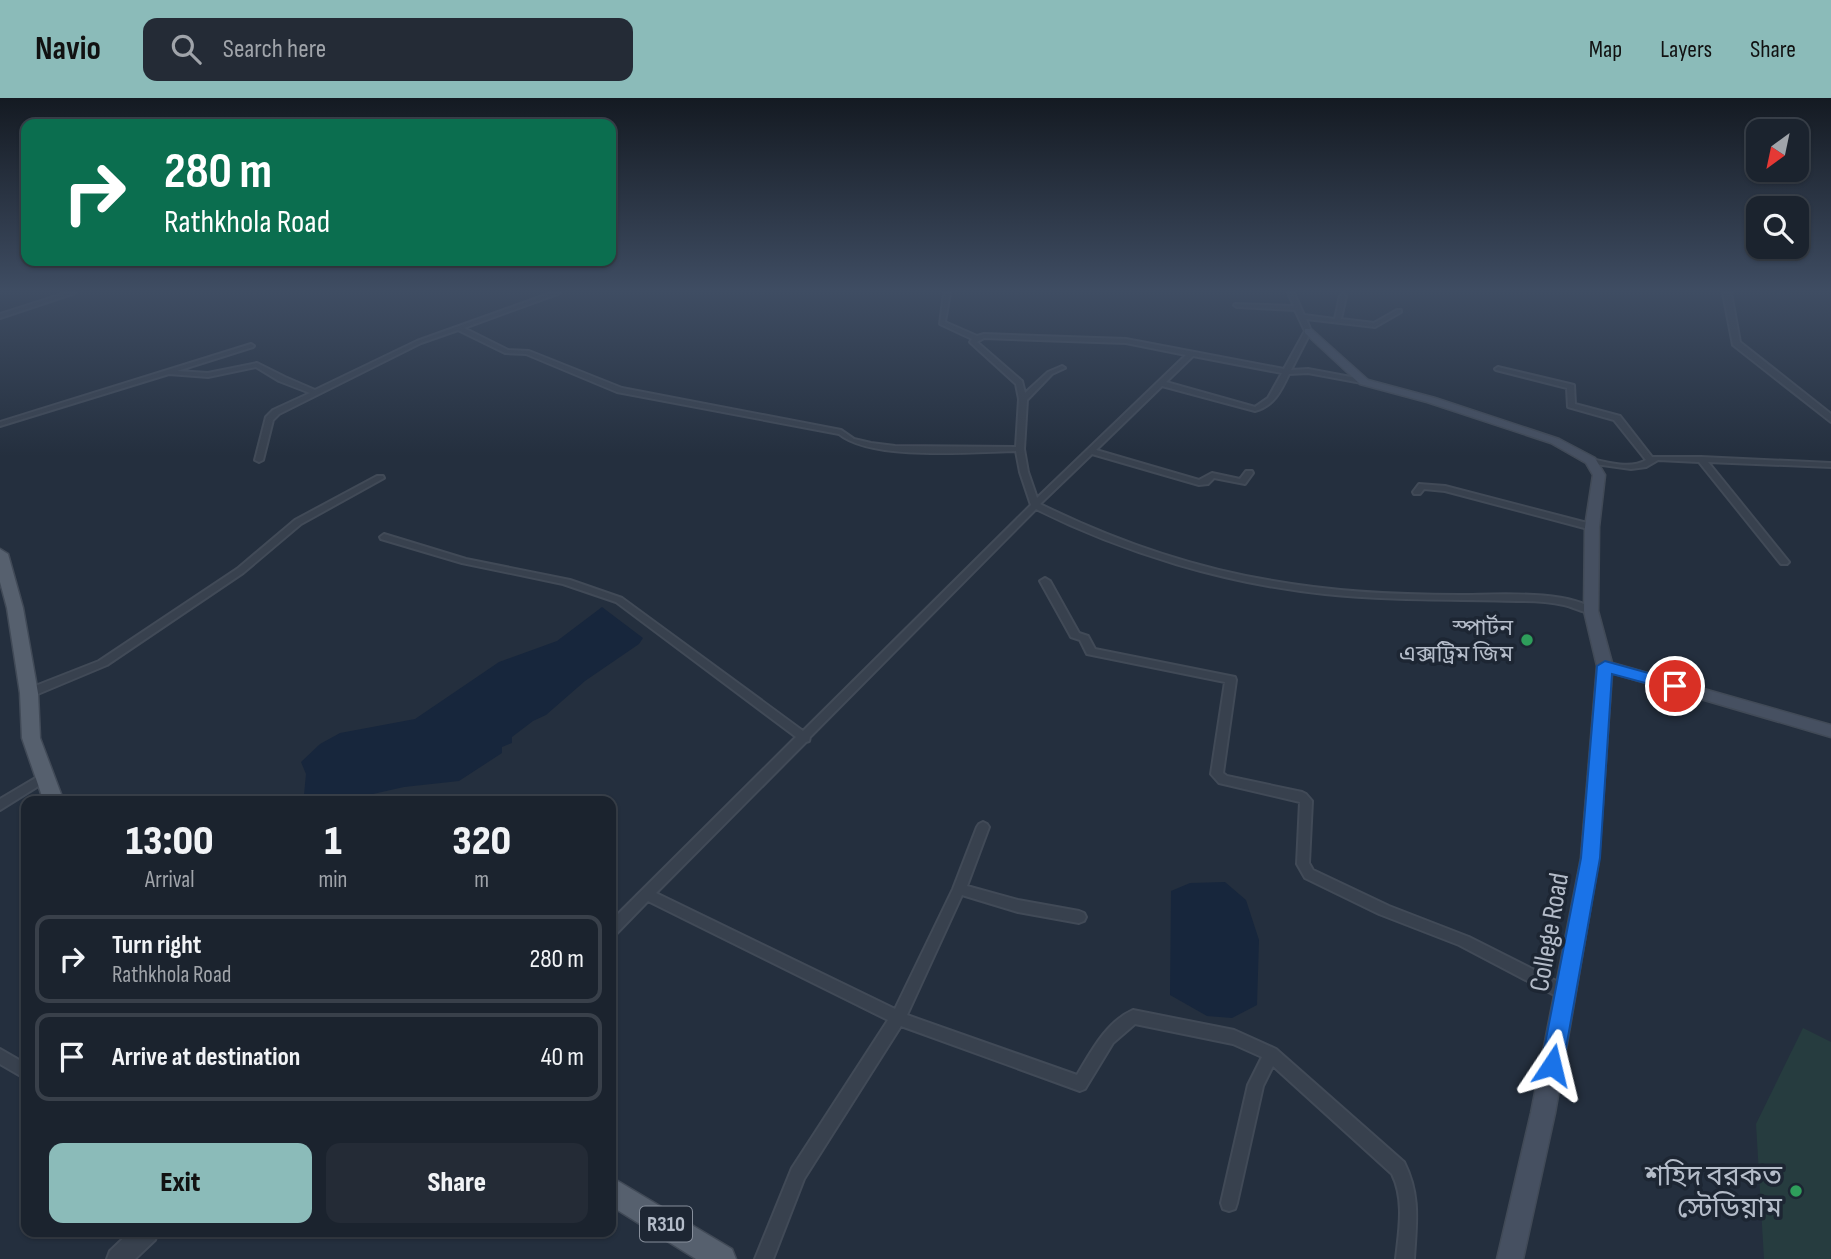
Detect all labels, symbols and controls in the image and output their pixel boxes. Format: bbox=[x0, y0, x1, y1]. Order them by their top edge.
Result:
search box bbox=[143, 18, 633, 81]
text: Navio bbox=[35, 29, 101, 69]
icon: search bbox=[167, 30, 205, 68]
text: Search here bbox=[223, 34, 326, 65]
text: Map bbox=[1589, 35, 1622, 64]
text: Layers bbox=[1660, 35, 1712, 64]
text: Share bbox=[1750, 35, 1796, 64]
north arrow bbox=[1746, 119, 1810, 182]
map controls bbox=[1746, 119, 1809, 259]
text: 280 m bbox=[164, 143, 272, 202]
icon: right bbox=[49, 147, 140, 238]
button: search bbox=[1746, 196, 1809, 259]
text: Rathkhola Road bbox=[164, 203, 330, 242]
place label: স্পার্টন এক্সট্রিম জিম bbox=[1399, 614, 1514, 668]
marker: স্পার্টন এক্সট্রিম জিম bbox=[1519, 632, 1535, 648]
pin bbox=[1645, 656, 1705, 716]
icon: arrive bbox=[1656, 667, 1694, 705]
text: 13:00 bbox=[126, 816, 214, 867]
text: 1 bbox=[324, 816, 342, 867]
text: 320 bbox=[452, 816, 511, 867]
text: Arrival bbox=[145, 866, 195, 894]
text: min bbox=[319, 866, 347, 894]
text: m bbox=[474, 866, 489, 894]
street label: College Road bbox=[1523, 870, 1576, 994]
text: Turn right bbox=[112, 930, 201, 961]
icon: right bbox=[53, 940, 91, 978]
text: 280 m bbox=[529, 944, 584, 975]
text: Rathkhola Road bbox=[112, 961, 231, 989]
position arrow bbox=[1515, 1028, 1589, 1102]
icon: arrive bbox=[53, 1038, 91, 1076]
text: Arrive at destination bbox=[112, 1042, 300, 1073]
text: 40 m bbox=[541, 1042, 584, 1073]
button: Exit bbox=[49, 1143, 312, 1223]
button: Share bbox=[326, 1143, 588, 1223]
place label: শহিদ বরকত স্টেডিয়াম bbox=[1644, 1159, 1783, 1225]
marker: শহিদ বরকত স্টেডিয়াম bbox=[1788, 1183, 1804, 1199]
road number: R310 bbox=[640, 1206, 692, 1242]

